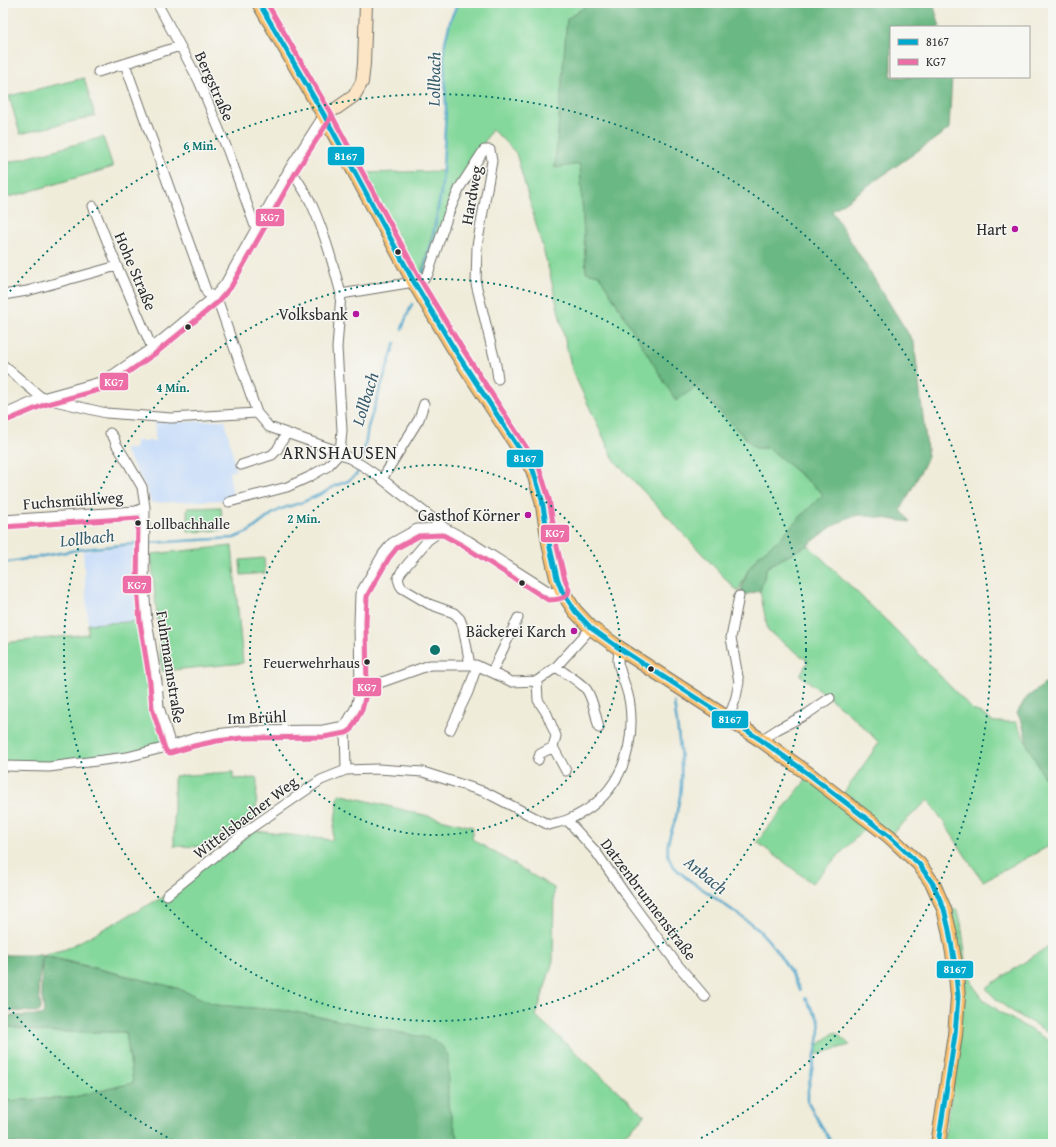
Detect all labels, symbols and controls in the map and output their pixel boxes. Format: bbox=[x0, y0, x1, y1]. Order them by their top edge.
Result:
legend bbox=[890, 26, 1030, 78]
text: 8167 bbox=[926, 33, 949, 50]
street label: Bergstraße bbox=[189, 47, 241, 125]
water label: Lollbach bbox=[421, 51, 446, 107]
text: KG7 bbox=[926, 53, 946, 70]
text: 6 Min. bbox=[183, 137, 217, 154]
line badge: 8167 bbox=[327, 146, 365, 166]
text: 8167 bbox=[335, 148, 358, 164]
street label: Hardweg bbox=[454, 164, 488, 226]
line badge: KG7 bbox=[255, 208, 285, 227]
text: KG7 bbox=[260, 209, 280, 225]
place label: Hart bbox=[977, 217, 1007, 241]
marker: Hart bbox=[1010, 224, 1020, 234]
street label: Hohe Straße bbox=[109, 228, 163, 314]
unlabelled marker bbox=[393, 247, 403, 257]
place label: Volksbank bbox=[278, 302, 349, 326]
marker: Volksbank bbox=[351, 309, 361, 319]
unlabelled marker bbox=[183, 322, 193, 332]
water label: Lollbach bbox=[344, 369, 385, 430]
line badge: KG7 bbox=[99, 372, 129, 391]
text: KG7 bbox=[104, 374, 124, 390]
text: 4 Min. bbox=[156, 379, 190, 396]
district label: ARNSHAUSEN bbox=[282, 439, 398, 466]
line badge: 8167 bbox=[506, 449, 544, 468]
text: 8167 bbox=[514, 450, 537, 466]
street label: Fuchsmühlweg bbox=[22, 485, 124, 515]
place label: Gasthof Körner bbox=[418, 503, 520, 527]
text: 2 Min. bbox=[287, 510, 321, 527]
marker: Gasthof Körner bbox=[523, 510, 533, 520]
place label: Lollbachhalle bbox=[146, 513, 230, 534]
marker: Lollbachhalle bbox=[133, 518, 143, 528]
water label: Lollbach bbox=[58, 522, 116, 553]
line badge: KG7 bbox=[540, 524, 570, 543]
text: KG7 bbox=[545, 525, 565, 541]
line badge: KG7 bbox=[122, 575, 152, 594]
text: KG7 bbox=[127, 577, 147, 593]
unlabelled marker bbox=[517, 578, 527, 588]
street label: Fuhrmannstraße bbox=[150, 609, 192, 725]
place label: Bäckerei Karch bbox=[466, 619, 566, 643]
marker: Bäckerei Karch bbox=[569, 626, 579, 636]
centre of rings bbox=[428, 643, 442, 657]
place label: Feuerwehrhaus bbox=[263, 652, 360, 673]
marker: Feuerwehrhaus bbox=[362, 657, 372, 667]
unlabelled marker bbox=[646, 664, 656, 674]
line badge: KG7 bbox=[352, 677, 382, 697]
text: KG7 bbox=[357, 679, 377, 695]
street label: Im Brühl bbox=[227, 704, 288, 730]
line badge: 8167 bbox=[711, 710, 749, 729]
text: 8167 bbox=[719, 711, 742, 727]
street label: Wittelsbacher Weg bbox=[188, 770, 302, 864]
street label: Datzenbrunnenstraße bbox=[595, 833, 703, 965]
water label: Anbach bbox=[678, 849, 734, 900]
line badge: 8167 bbox=[936, 960, 974, 979]
text: 8167 bbox=[944, 961, 967, 977]

